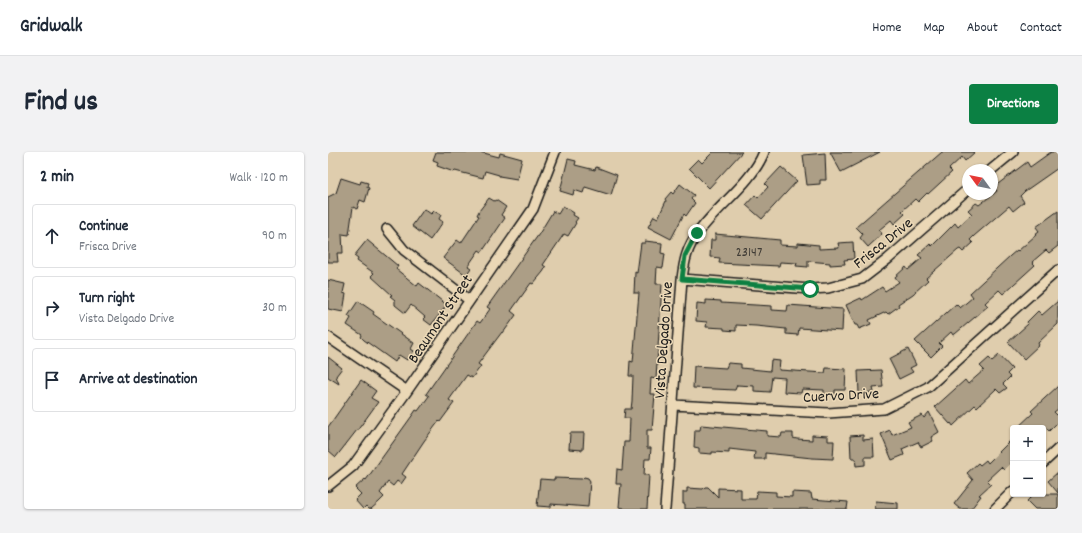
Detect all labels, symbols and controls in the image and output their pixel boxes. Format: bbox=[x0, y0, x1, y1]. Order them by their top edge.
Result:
text: Gridwalk bbox=[20, 14, 83, 41]
text: Home bbox=[872, 18, 901, 38]
text: Map bbox=[923, 18, 945, 38]
text: About bbox=[967, 18, 998, 38]
text: Contact bbox=[1020, 18, 1062, 38]
text: Find us bbox=[24, 84, 98, 124]
button: Directions bbox=[969, 84, 1058, 124]
north arrow bbox=[962, 164, 998, 200]
text: 2 min bbox=[40, 166, 74, 190]
text: Walk · 120 m bbox=[230, 169, 288, 188]
street label: Frisca Drive bbox=[849, 213, 918, 275]
text: Continue bbox=[79, 216, 128, 238]
route end bbox=[688, 224, 706, 242]
icon: ahead bbox=[41, 225, 63, 247]
text: 90 m bbox=[262, 227, 287, 246]
text: Frisca Drive bbox=[79, 238, 137, 257]
house number: 23147 bbox=[736, 243, 762, 263]
street label: Beaumont Street bbox=[403, 270, 479, 369]
route start bbox=[801, 280, 819, 298]
street label: Vista Delgado Drive bbox=[649, 281, 680, 399]
text: Turn right bbox=[79, 288, 135, 310]
icon: right bbox=[41, 297, 63, 319]
text: 30 m bbox=[262, 299, 287, 318]
text: Vista Delgado Drive bbox=[79, 310, 174, 329]
icon: arrive bbox=[41, 369, 63, 391]
text: Arrive at destination bbox=[79, 369, 197, 391]
street label: Cuervo Drive bbox=[803, 383, 880, 410]
map controls bbox=[1010, 425, 1046, 497]
button: + bbox=[1010, 425, 1046, 461]
button: − bbox=[1010, 461, 1046, 497]

